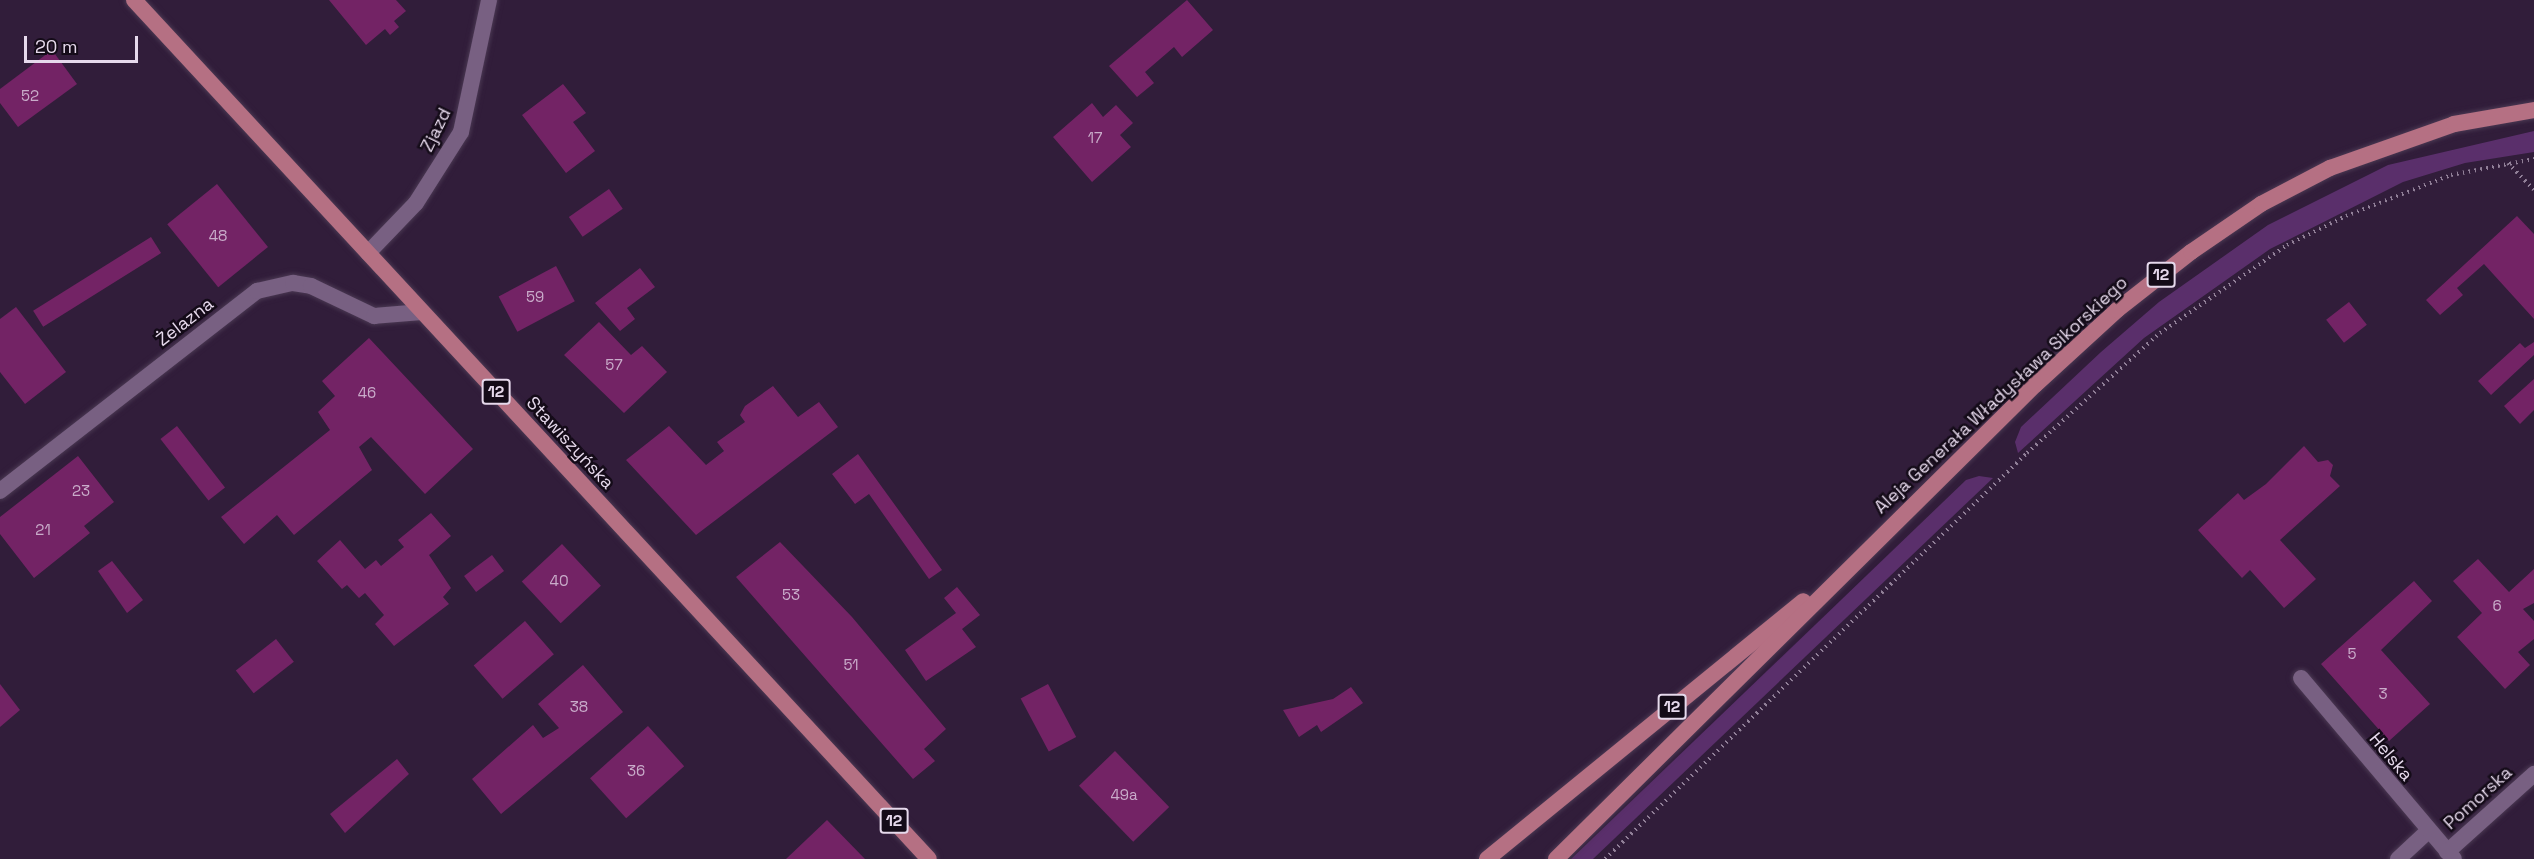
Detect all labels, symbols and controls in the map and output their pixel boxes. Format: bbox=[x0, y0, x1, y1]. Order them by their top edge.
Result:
scale bar bbox=[27, 24, 141, 62]
text: 20 m bbox=[35, 35, 78, 58]
house number: 52 bbox=[21, 87, 39, 105]
street label: Zjazd bbox=[416, 105, 456, 155]
house number: 17 bbox=[1088, 129, 1102, 147]
house number: 48 bbox=[209, 227, 227, 245]
road number: 12 bbox=[2146, 262, 2176, 288]
street label: Aleja Generała Władysława Sikorskiego bbox=[1870, 272, 2132, 518]
house number: 59 bbox=[526, 288, 544, 306]
street label: Żelazna bbox=[152, 293, 218, 351]
house number: 57 bbox=[605, 356, 623, 374]
road number: 12 bbox=[481, 379, 511, 405]
house number: 46 bbox=[358, 384, 376, 402]
street label: Stawiszyńska bbox=[522, 392, 618, 494]
house number: 23 bbox=[72, 482, 90, 500]
house number: 21 bbox=[35, 521, 51, 539]
house number: 40 bbox=[550, 572, 568, 590]
house number: 53 bbox=[782, 586, 800, 604]
house number: 6 bbox=[2492, 597, 2502, 615]
house number: 5 bbox=[2348, 645, 2356, 663]
house number: 51 bbox=[843, 656, 859, 674]
house number: 3 bbox=[2378, 685, 2388, 703]
road number: 12 bbox=[1657, 694, 1687, 720]
house number: 38 bbox=[570, 698, 588, 716]
street label: Helska bbox=[2365, 729, 2417, 785]
house number: 36 bbox=[627, 762, 645, 780]
street label: Pomorska bbox=[2439, 762, 2517, 834]
house number: 49a bbox=[1110, 786, 1138, 804]
road number: 12 bbox=[879, 808, 909, 834]

